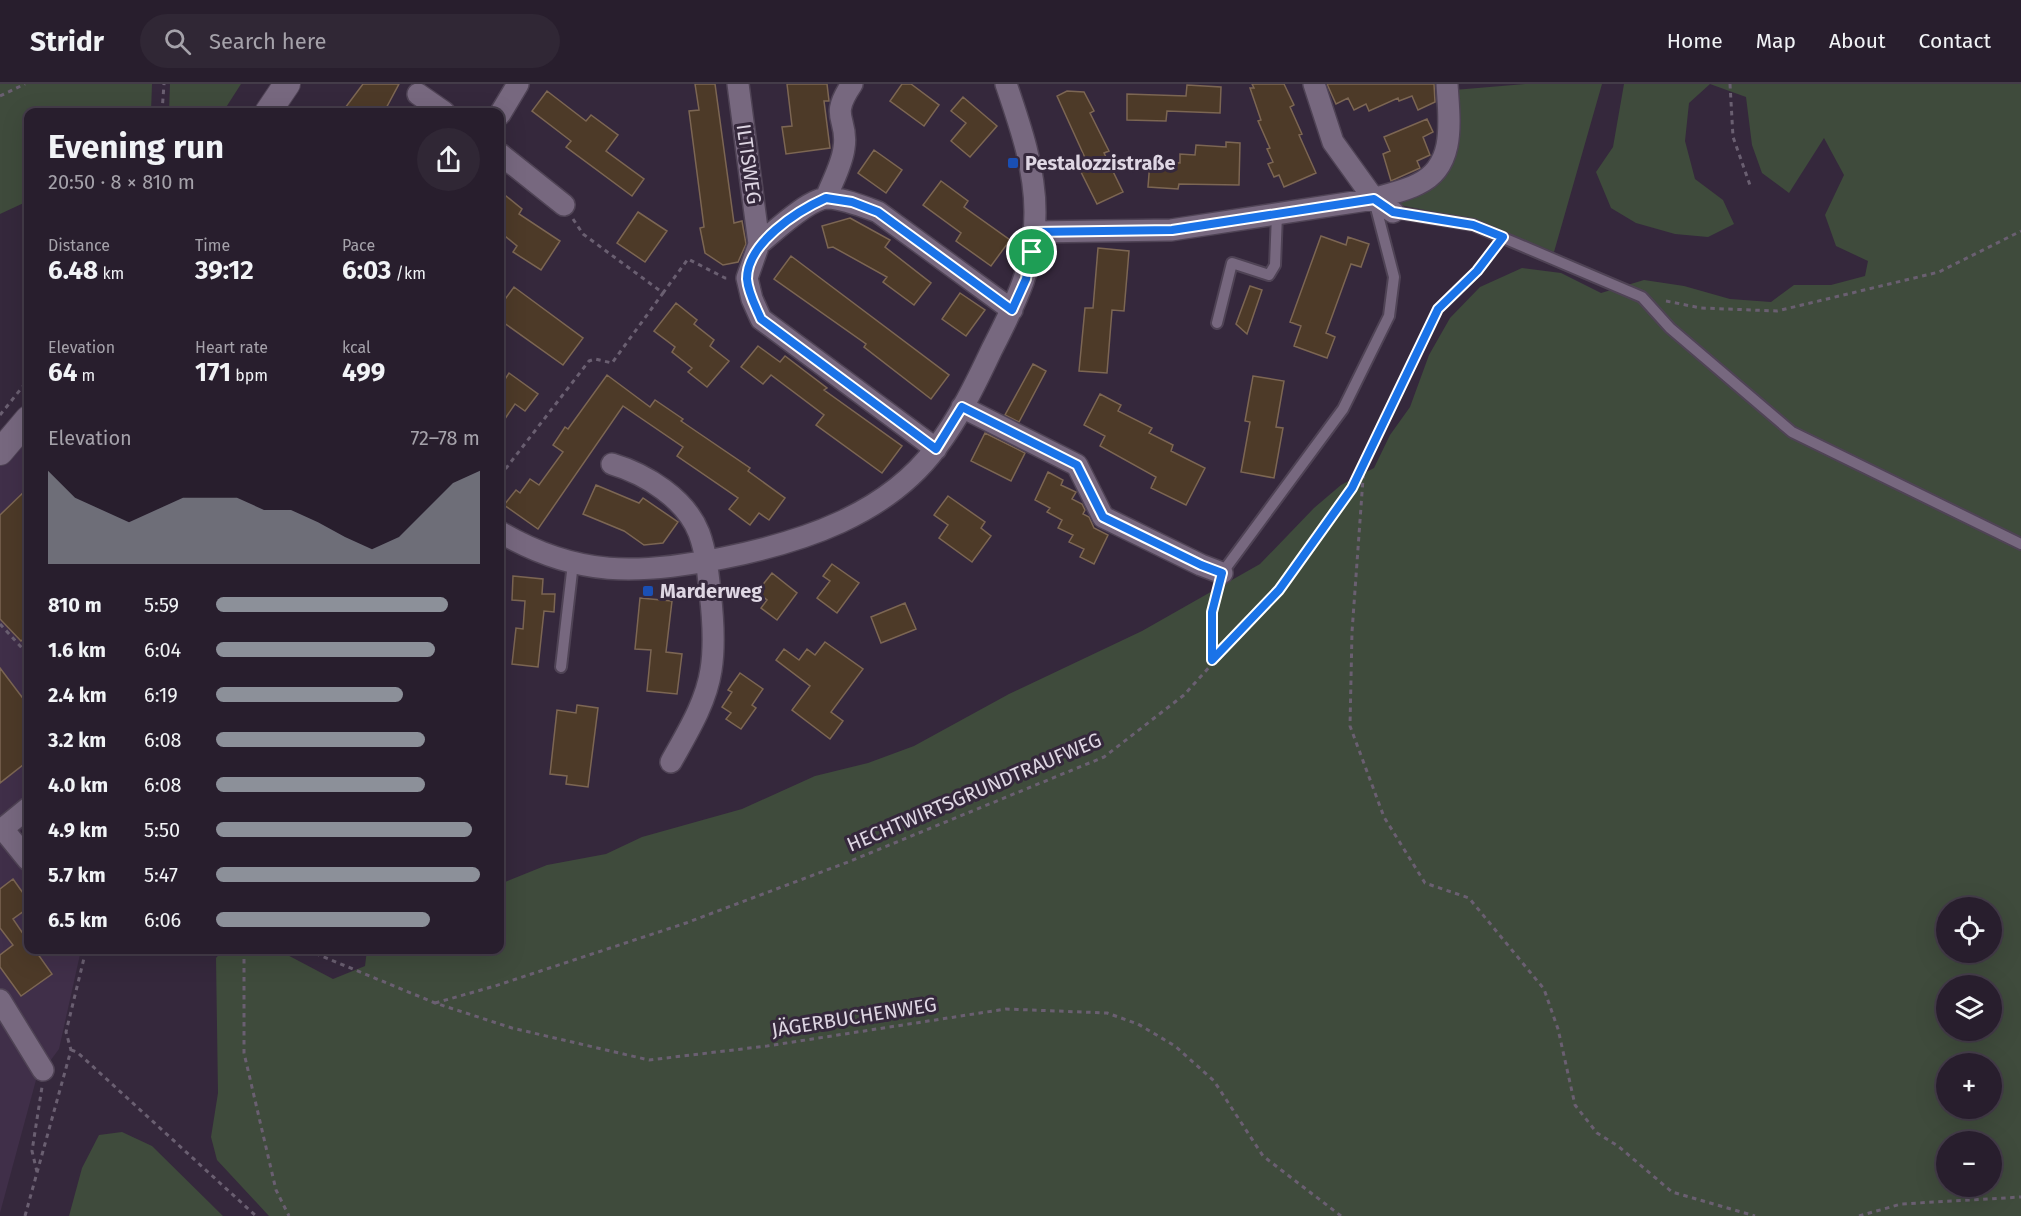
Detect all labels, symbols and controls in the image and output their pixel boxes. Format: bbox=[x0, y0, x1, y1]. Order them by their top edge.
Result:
search box bbox=[140, 14, 560, 68]
text: Stridr bbox=[30, 25, 104, 58]
icon: search bbox=[161, 25, 194, 58]
text: Search here bbox=[209, 28, 327, 55]
text: Home bbox=[1667, 28, 1723, 54]
text: Map bbox=[1756, 28, 1796, 54]
text: About bbox=[1829, 28, 1886, 54]
text: Contact bbox=[1919, 28, 1991, 54]
street label: ILTISWEG bbox=[731, 122, 767, 206]
text: Evening run bbox=[48, 127, 224, 167]
button: share bbox=[417, 128, 480, 191]
place label: Pestalozzistraße bbox=[1025, 151, 1176, 175]
marker: Pestalozzistraße bbox=[1006, 156, 1020, 170]
text: 20:50 · 8 × 810 m bbox=[48, 170, 195, 194]
pin bbox=[1006, 226, 1057, 277]
icon: arrive bbox=[1015, 235, 1048, 268]
text: Distance bbox=[48, 236, 110, 255]
text: Time bbox=[195, 236, 230, 255]
text: Pace bbox=[342, 236, 375, 255]
text: 6.48 bbox=[48, 255, 98, 286]
text: 39:12 bbox=[195, 255, 254, 286]
text: 6:03 bbox=[342, 255, 391, 286]
text: km bbox=[98, 264, 124, 283]
text: /km bbox=[391, 264, 426, 283]
text: Elevation bbox=[48, 338, 115, 357]
text: Heart rate bbox=[195, 338, 268, 357]
text: kcal bbox=[342, 338, 371, 357]
text: 64 bbox=[48, 357, 77, 388]
text: 171 bbox=[195, 357, 231, 388]
text: 499 bbox=[342, 357, 385, 388]
text: m bbox=[77, 366, 95, 385]
text: bpm bbox=[231, 366, 268, 385]
text: Elevation bbox=[48, 426, 132, 450]
text: 72–78 m bbox=[410, 426, 480, 450]
place label: Marderweg bbox=[660, 579, 763, 603]
marker: Marderweg bbox=[641, 584, 655, 598]
text: 810 m bbox=[48, 593, 102, 617]
text: 5:59 bbox=[144, 593, 179, 617]
text: 1.6 km bbox=[48, 638, 106, 662]
text: 6:04 bbox=[144, 638, 181, 662]
text: 2.4 km bbox=[48, 683, 107, 707]
text: 6:19 bbox=[144, 683, 178, 707]
street label: HECHTWIRTSGRUNDTRAUFWEG bbox=[843, 727, 1105, 857]
text: 3.2 km bbox=[48, 728, 106, 752]
text: 6:08 bbox=[144, 728, 182, 752]
text: 4.0 km bbox=[48, 773, 108, 797]
text: 6:08 bbox=[144, 773, 182, 797]
text: 4.9 km bbox=[48, 818, 108, 842]
text: 5:50 bbox=[144, 818, 180, 842]
text: 5.7 km bbox=[48, 863, 106, 887]
text: 5:47 bbox=[144, 863, 178, 887]
map controls bbox=[1936, 897, 2002, 1197]
button: locate bbox=[1936, 897, 2002, 963]
text: 6.5 km bbox=[48, 908, 108, 932]
text: 6:06 bbox=[144, 908, 181, 932]
button: layers bbox=[1936, 975, 2002, 1041]
street label: JÄGERBUCHENWEG bbox=[770, 992, 938, 1042]
button: + bbox=[1936, 1053, 2002, 1119]
button: − bbox=[1936, 1131, 2002, 1197]

